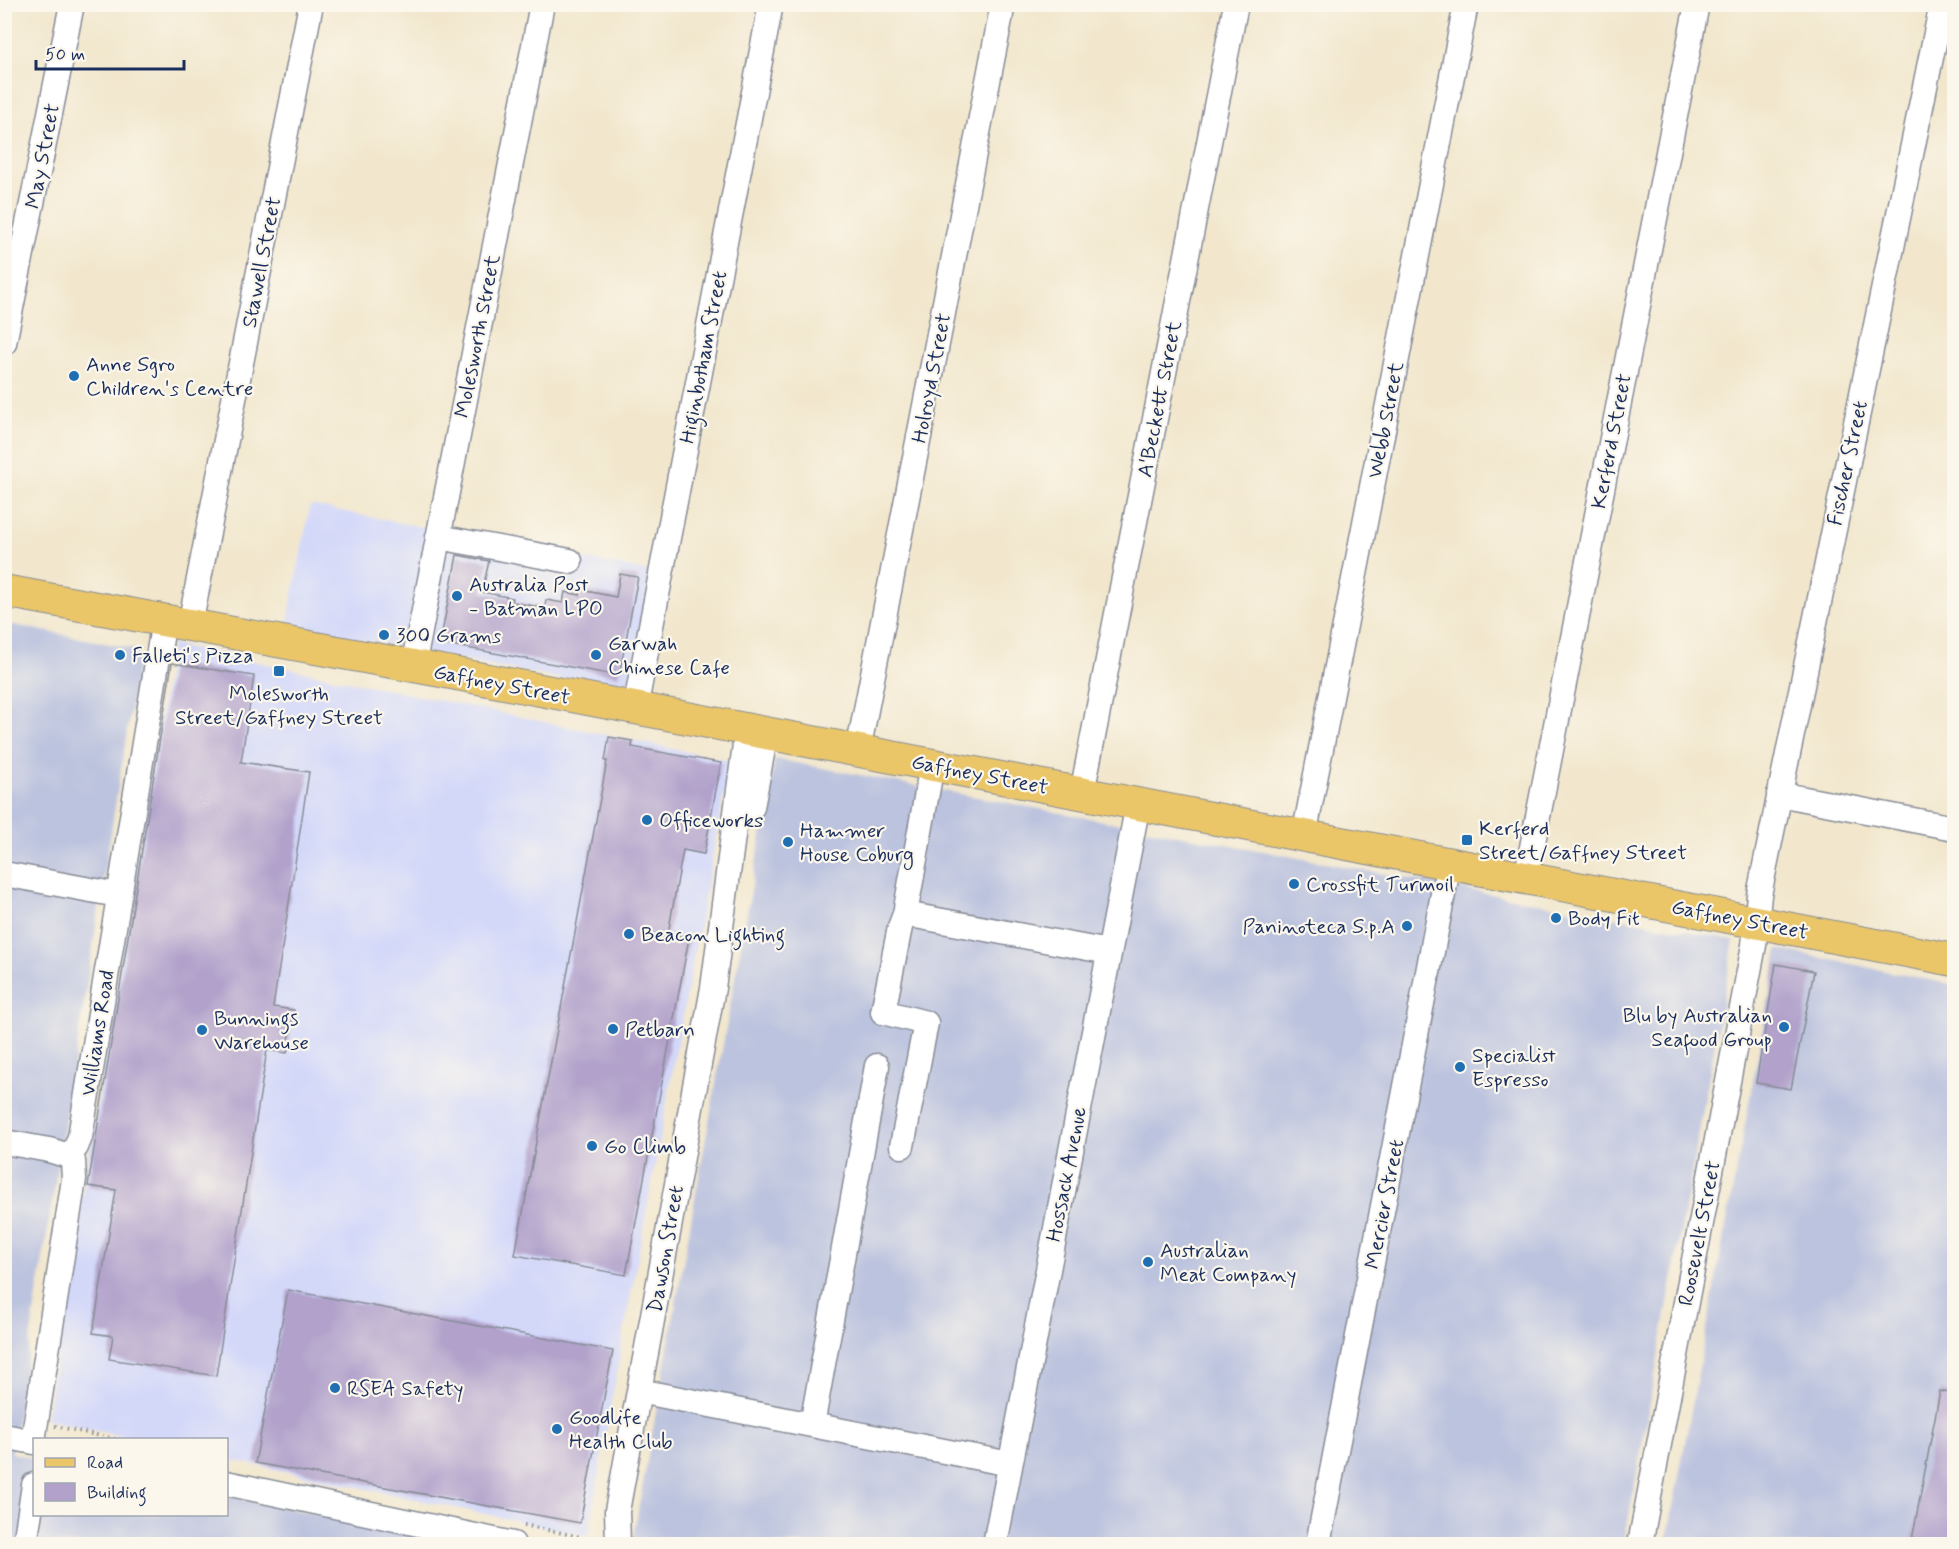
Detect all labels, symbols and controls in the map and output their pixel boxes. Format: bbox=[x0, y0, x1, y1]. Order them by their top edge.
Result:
scale bar bbox=[36, 33, 184, 71]
text: 50 m bbox=[45, 43, 85, 67]
street label: May Street bbox=[19, 101, 67, 211]
street label: Stawell Street bbox=[236, 194, 288, 330]
street label: Molesworth Street bbox=[448, 252, 508, 420]
street label: Higinbotham Street bbox=[673, 268, 736, 446]
street label: Holroyd Street bbox=[906, 311, 958, 446]
street label: A'Beckett Street bbox=[1131, 318, 1189, 480]
place label: Anne Sgro Children's Centre bbox=[86, 351, 254, 403]
street label: Webb Street bbox=[1361, 359, 1411, 481]
marker: Anne Sgro Children's Centre bbox=[67, 369, 81, 383]
street label: Kerferd Street bbox=[1585, 371, 1639, 511]
street label: Fischer Street bbox=[1821, 398, 1875, 528]
place label: Australia Post - Batman LPO bbox=[469, 571, 603, 623]
marker: Australia Post - Batman LPO bbox=[450, 589, 464, 603]
place label: 300 Grams bbox=[396, 622, 501, 650]
marker: 300 Grams bbox=[377, 628, 391, 642]
place label: Garwah Chinese Cafe bbox=[608, 630, 730, 682]
place label: Falleti's Pizza bbox=[132, 642, 253, 670]
marker: Falleti's Pizza bbox=[113, 648, 127, 662]
marker: Garwah Chinese Cafe bbox=[589, 648, 603, 662]
street label: Gaffney Street bbox=[431, 658, 573, 712]
marker: Molesworth Street/Gaffney Street bbox=[272, 664, 286, 678]
place label: Molesworth Street/Gaffney Street bbox=[175, 680, 383, 732]
street label: Gaffney Street bbox=[909, 748, 1051, 802]
place label: Officeworks bbox=[659, 807, 763, 835]
marker: Officeworks bbox=[640, 813, 654, 827]
place label: Kerferd Street/Gaffney Street bbox=[1479, 815, 1687, 867]
place label: Hammer House Coburg bbox=[800, 817, 914, 870]
marker: Kerferd Street/Gaffney Street bbox=[1460, 833, 1474, 847]
marker: Hammer House Coburg bbox=[781, 835, 795, 849]
place label: Crossfit Turmoil bbox=[1306, 871, 1454, 899]
marker: Crossfit Turmoil bbox=[1287, 877, 1301, 891]
street label: Gaffney Street bbox=[1669, 893, 1811, 947]
place label: Body Fit bbox=[1568, 905, 1640, 933]
marker: Body Fit bbox=[1549, 911, 1563, 925]
place label: Paninoteca S.p.A bbox=[1243, 913, 1395, 941]
marker: Paninoteca S.p.A bbox=[1400, 919, 1414, 933]
place label: Beacon Lighting bbox=[641, 921, 785, 951]
marker: Beacon Lighting bbox=[622, 927, 636, 941]
street label: Williams Road bbox=[74, 968, 122, 1098]
place label: Blu by Australian Seafood Group bbox=[1623, 1002, 1772, 1056]
place label: Bunnings Warehouse bbox=[214, 1005, 309, 1057]
place label: Petbarn bbox=[625, 1016, 695, 1044]
marker: Blu by Australian Seafood Group bbox=[1777, 1020, 1791, 1034]
marker: Petbarn bbox=[606, 1022, 620, 1036]
marker: Bunnings Warehouse bbox=[195, 1023, 209, 1037]
place label: Specialist Espresso bbox=[1472, 1042, 1556, 1094]
marker: Specialist Espresso bbox=[1453, 1060, 1467, 1074]
street label: Hossack Avenue bbox=[1040, 1104, 1094, 1244]
place label: Go Climb bbox=[604, 1133, 686, 1161]
street label: Mercier Street bbox=[1359, 1137, 1411, 1271]
marker: Go Climb bbox=[585, 1139, 599, 1153]
street label: Roosevelt Street bbox=[1672, 1158, 1728, 1308]
street label: Dawson Street bbox=[641, 1183, 691, 1315]
place label: Australian Meat Company bbox=[1160, 1237, 1296, 1289]
marker: Australian Meat Company bbox=[1141, 1255, 1155, 1269]
place label: RSEA Safety bbox=[347, 1375, 464, 1403]
marker: RSEA Safety bbox=[328, 1381, 342, 1395]
place label: Goodlife Health Club bbox=[569, 1404, 673, 1456]
marker: Goodlife Health Club bbox=[550, 1422, 564, 1436]
legend bbox=[33, 1438, 228, 1516]
text: Road bbox=[87, 1451, 123, 1475]
text: Building bbox=[87, 1481, 147, 1507]

